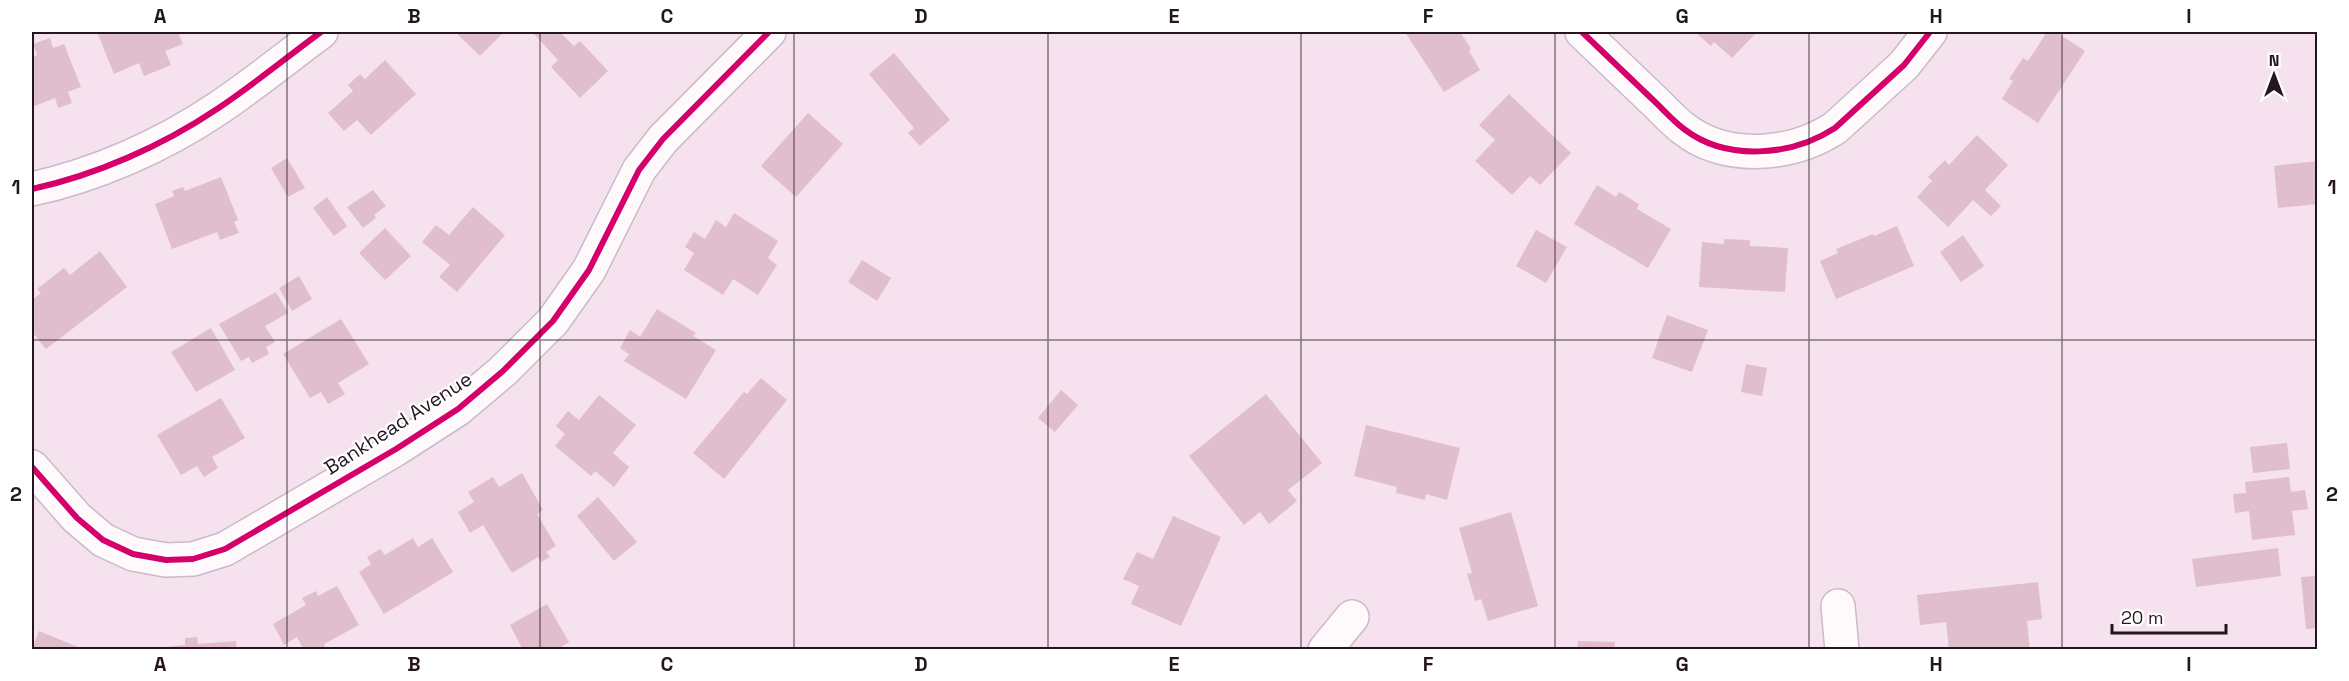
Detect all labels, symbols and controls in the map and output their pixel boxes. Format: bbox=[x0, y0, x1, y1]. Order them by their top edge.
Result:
text: A bbox=[154, 3, 167, 29]
text: B bbox=[407, 3, 421, 29]
text: C bbox=[661, 3, 674, 29]
text: D bbox=[914, 3, 928, 29]
text: E bbox=[1168, 3, 1180, 29]
text: F bbox=[1423, 3, 1434, 29]
text: G bbox=[1675, 3, 1689, 29]
text: H bbox=[1929, 3, 1943, 29]
text: I bbox=[2186, 3, 2192, 29]
north arrow bbox=[2244, 45, 2304, 105]
text: N bbox=[2269, 50, 2279, 71]
text: 1 bbox=[11, 174, 21, 200]
text: 1 bbox=[2327, 174, 2337, 200]
street label: Bankhead Avenue bbox=[319, 365, 477, 481]
text: 2 bbox=[10, 481, 22, 507]
text: 2 bbox=[2326, 481, 2338, 507]
scale bar bbox=[2112, 597, 2226, 635]
text: 20 m bbox=[2121, 606, 2164, 629]
text: A bbox=[154, 651, 167, 677]
text: B bbox=[407, 651, 421, 677]
text: C bbox=[661, 651, 674, 677]
text: D bbox=[914, 651, 928, 677]
text: E bbox=[1168, 651, 1180, 677]
text: F bbox=[1423, 651, 1434, 677]
text: G bbox=[1675, 651, 1689, 677]
text: H bbox=[1929, 651, 1943, 677]
text: I bbox=[2186, 651, 2192, 677]

